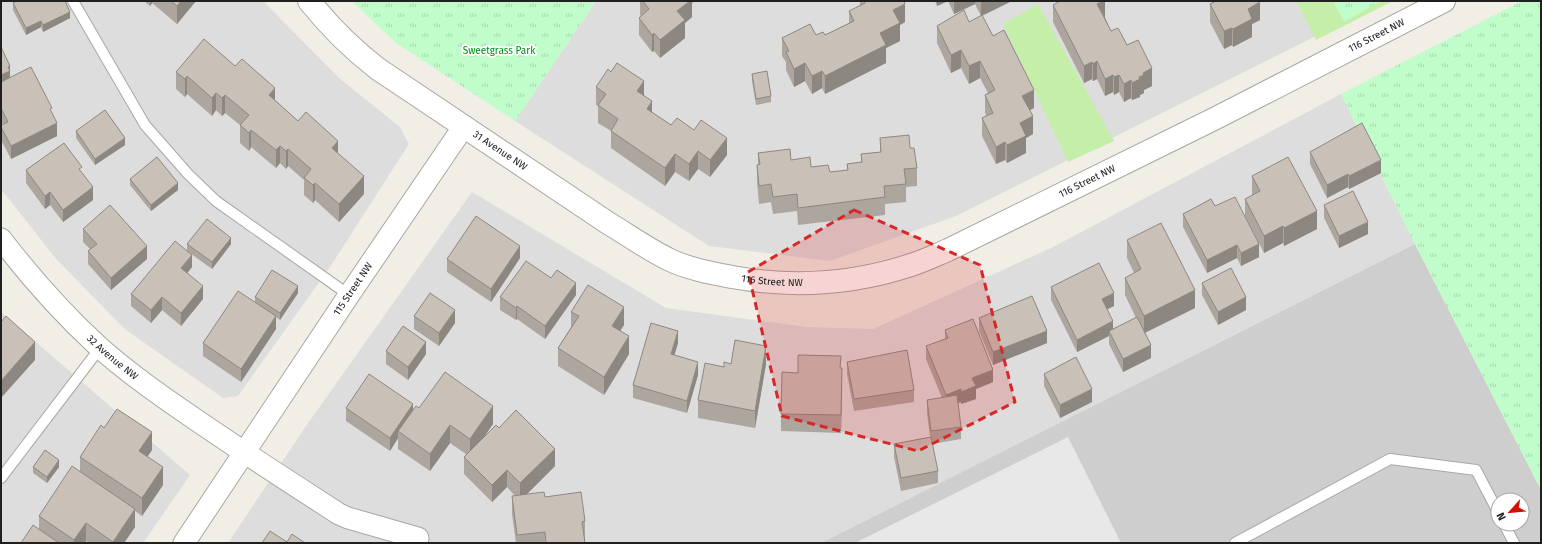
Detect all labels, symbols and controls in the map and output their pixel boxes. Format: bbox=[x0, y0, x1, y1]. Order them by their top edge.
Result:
street label: 116 Street NW bbox=[1346, 16, 1407, 55]
park label: Sweetgrass Park bbox=[463, 45, 536, 57]
street label: 31 Avenue NW bbox=[471, 128, 530, 174]
street label: 116 Street NW bbox=[1057, 162, 1118, 200]
street label: 115 Street NW bbox=[331, 260, 376, 318]
street label: 116 Street NW bbox=[741, 273, 804, 289]
street label: 32 Avenue NW bbox=[84, 333, 141, 383]
north arrow bbox=[1490, 492, 1530, 532]
text: N bbox=[1494, 510, 1509, 523]

